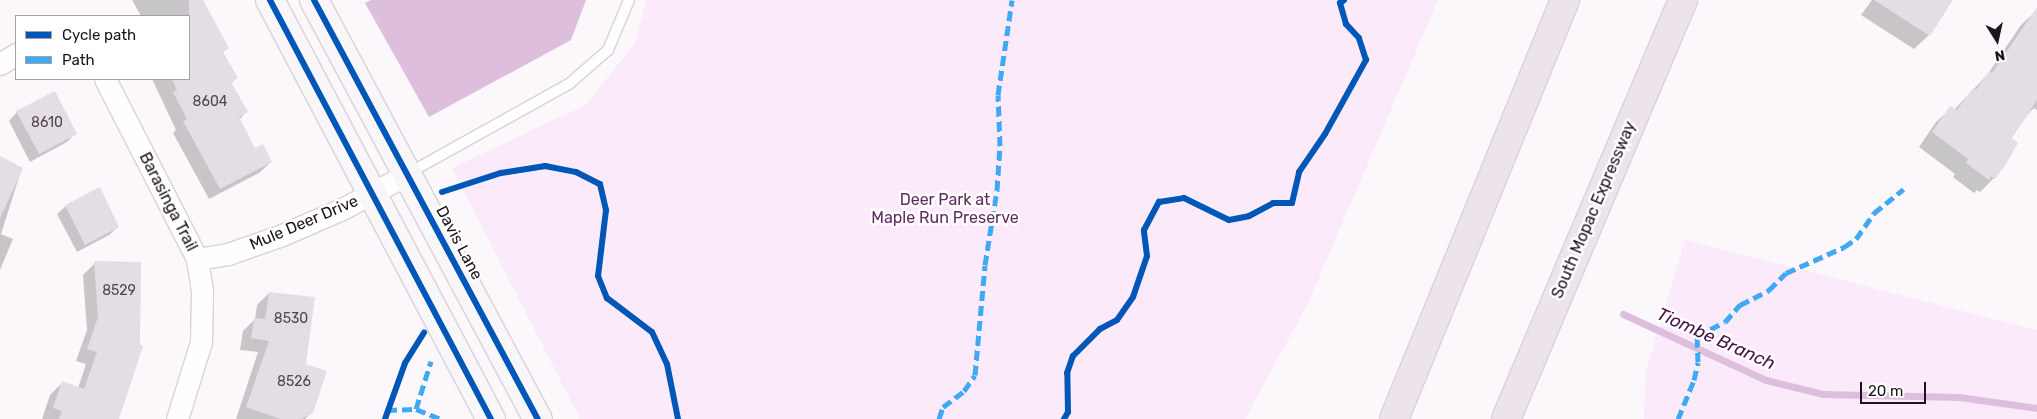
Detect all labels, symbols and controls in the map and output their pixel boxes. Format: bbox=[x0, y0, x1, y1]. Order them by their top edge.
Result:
legend bbox=[15, 15, 190, 80]
north arrow bbox=[1972, 15, 2022, 65]
text: Cycle path bbox=[62, 26, 136, 44]
text: N bbox=[1993, 46, 2006, 65]
text: Path bbox=[62, 51, 95, 69]
house number: 8604 bbox=[193, 94, 227, 110]
house number: 8610 bbox=[31, 115, 63, 131]
street label: South Mopac Expressway bbox=[1548, 119, 1640, 301]
street label: Barasinga Trail bbox=[135, 149, 201, 255]
park label: Deer Park at Maple Run Preserve bbox=[871, 190, 1019, 228]
street label: Mule Deer Drive bbox=[247, 191, 361, 255]
street label: Davis Lane bbox=[432, 203, 486, 283]
house number: 8529 bbox=[102, 283, 136, 299]
water label: Tiombe Branch bbox=[1653, 303, 1779, 375]
house number: 8530 bbox=[274, 311, 308, 327]
scale bar bbox=[1862, 372, 1928, 404]
house number: 8526 bbox=[277, 374, 311, 390]
text: 20 m bbox=[1868, 382, 1903, 400]

